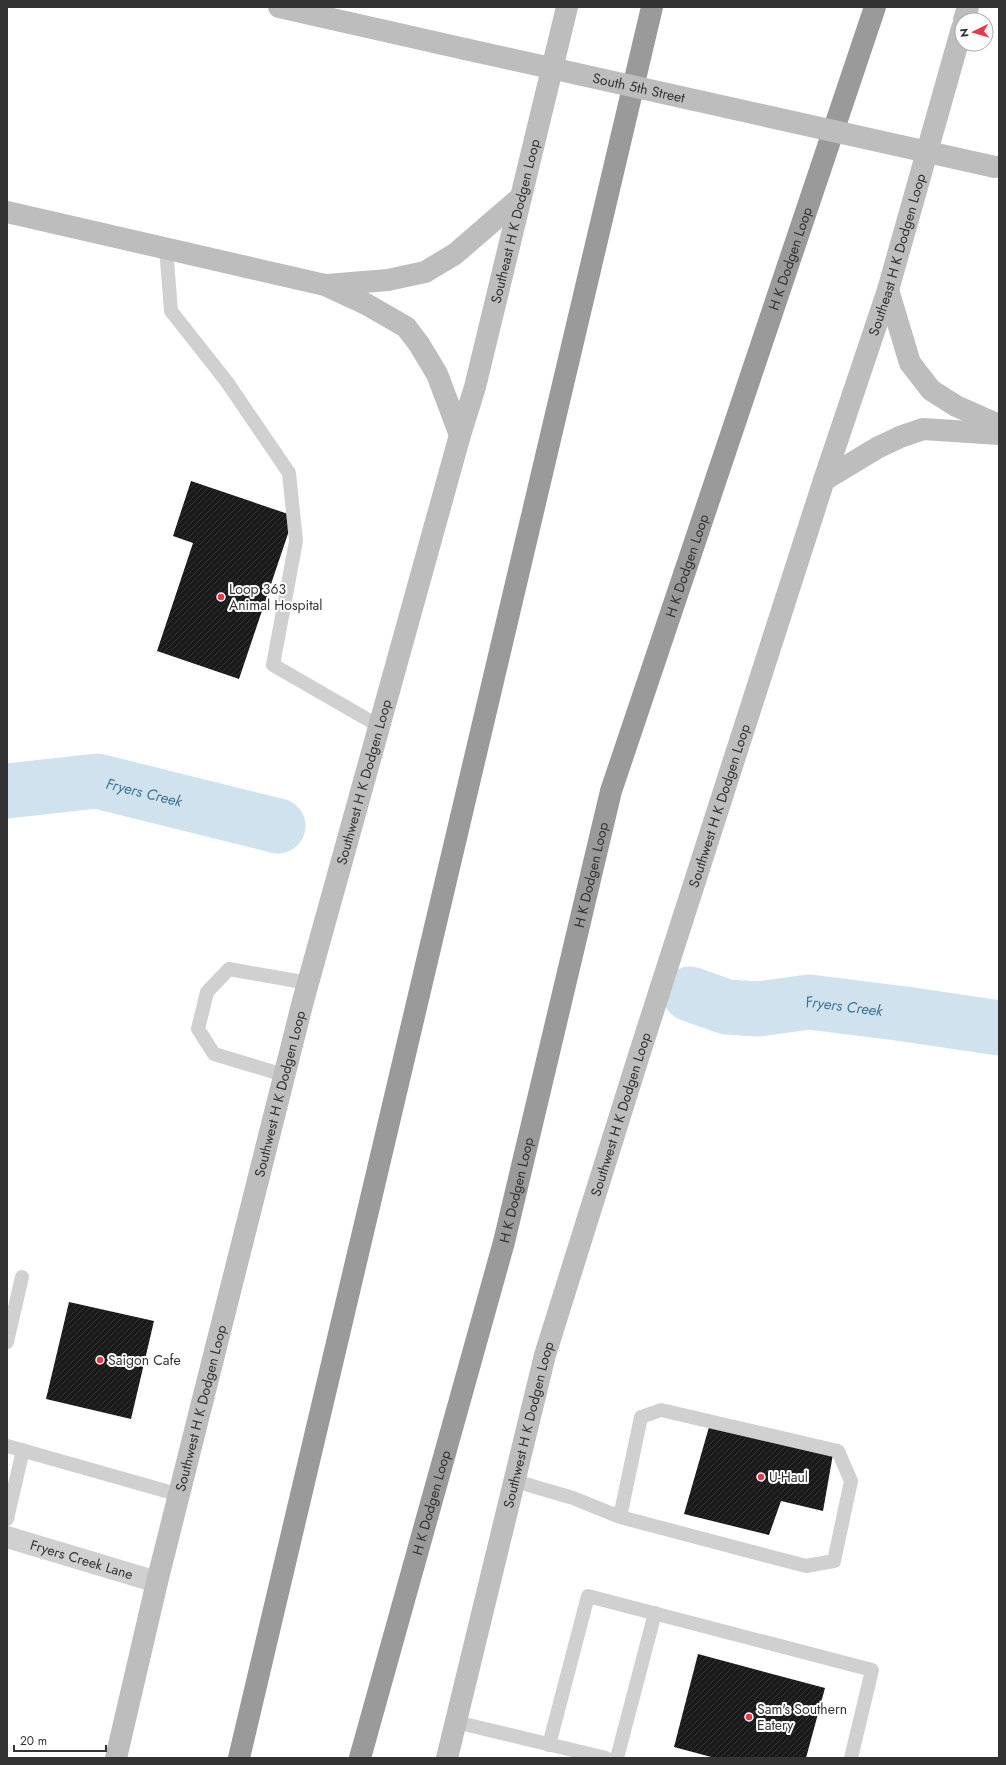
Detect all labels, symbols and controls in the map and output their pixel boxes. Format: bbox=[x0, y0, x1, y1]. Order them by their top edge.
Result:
north arrow bbox=[954, 12, 994, 52]
text: N bbox=[956, 28, 972, 38]
street label: South 5th Street bbox=[591, 68, 687, 108]
street label: Southeast H K Dodgen Loop bbox=[486, 137, 545, 305]
street label: Southeast H K Dodgen Loop bbox=[863, 171, 930, 339]
street label: H K Dodgen Loop bbox=[764, 204, 817, 313]
street label: H K Dodgen Loop bbox=[660, 511, 714, 620]
place label: Loop 363 Animal Hospital bbox=[229, 579, 323, 615]
marker: Loop 363 Animal Hospital bbox=[216, 592, 226, 602]
street label: Southwest H K Dodgen Loop bbox=[331, 697, 396, 867]
street label: Southwest H K Dodgen Loop bbox=[684, 721, 755, 890]
water label: Fryers Creek bbox=[104, 773, 185, 813]
street label: H K Dodgen Loop bbox=[569, 820, 613, 930]
water label: Fryers Creek bbox=[804, 991, 884, 1022]
street label: Southwest H K Dodgen Loop bbox=[249, 1009, 310, 1179]
street label: Southwest H K Dodgen Loop bbox=[585, 1030, 656, 1199]
street label: H K Dodgen Loop bbox=[494, 1135, 538, 1245]
street label: Southwest H K Dodgen Loop bbox=[170, 1323, 231, 1493]
street label: Southwest H K Dodgen Loop bbox=[498, 1339, 559, 1510]
place label: Saigon Cafe bbox=[108, 1350, 181, 1370]
marker: Saigon Cafe bbox=[95, 1355, 105, 1365]
street label: H K Dodgen Loop bbox=[407, 1448, 455, 1557]
place label: U-Haul bbox=[769, 1467, 808, 1487]
marker: U-Haul bbox=[756, 1472, 766, 1482]
street label: Fryers Creek Lane bbox=[28, 1535, 136, 1584]
place label: Sam's Southern Eatery bbox=[757, 1699, 847, 1735]
marker: Sam's Southern Eatery bbox=[744, 1712, 754, 1722]
scale bar bbox=[14, 1727, 106, 1753]
text: 20 m bbox=[20, 1732, 47, 1750]

